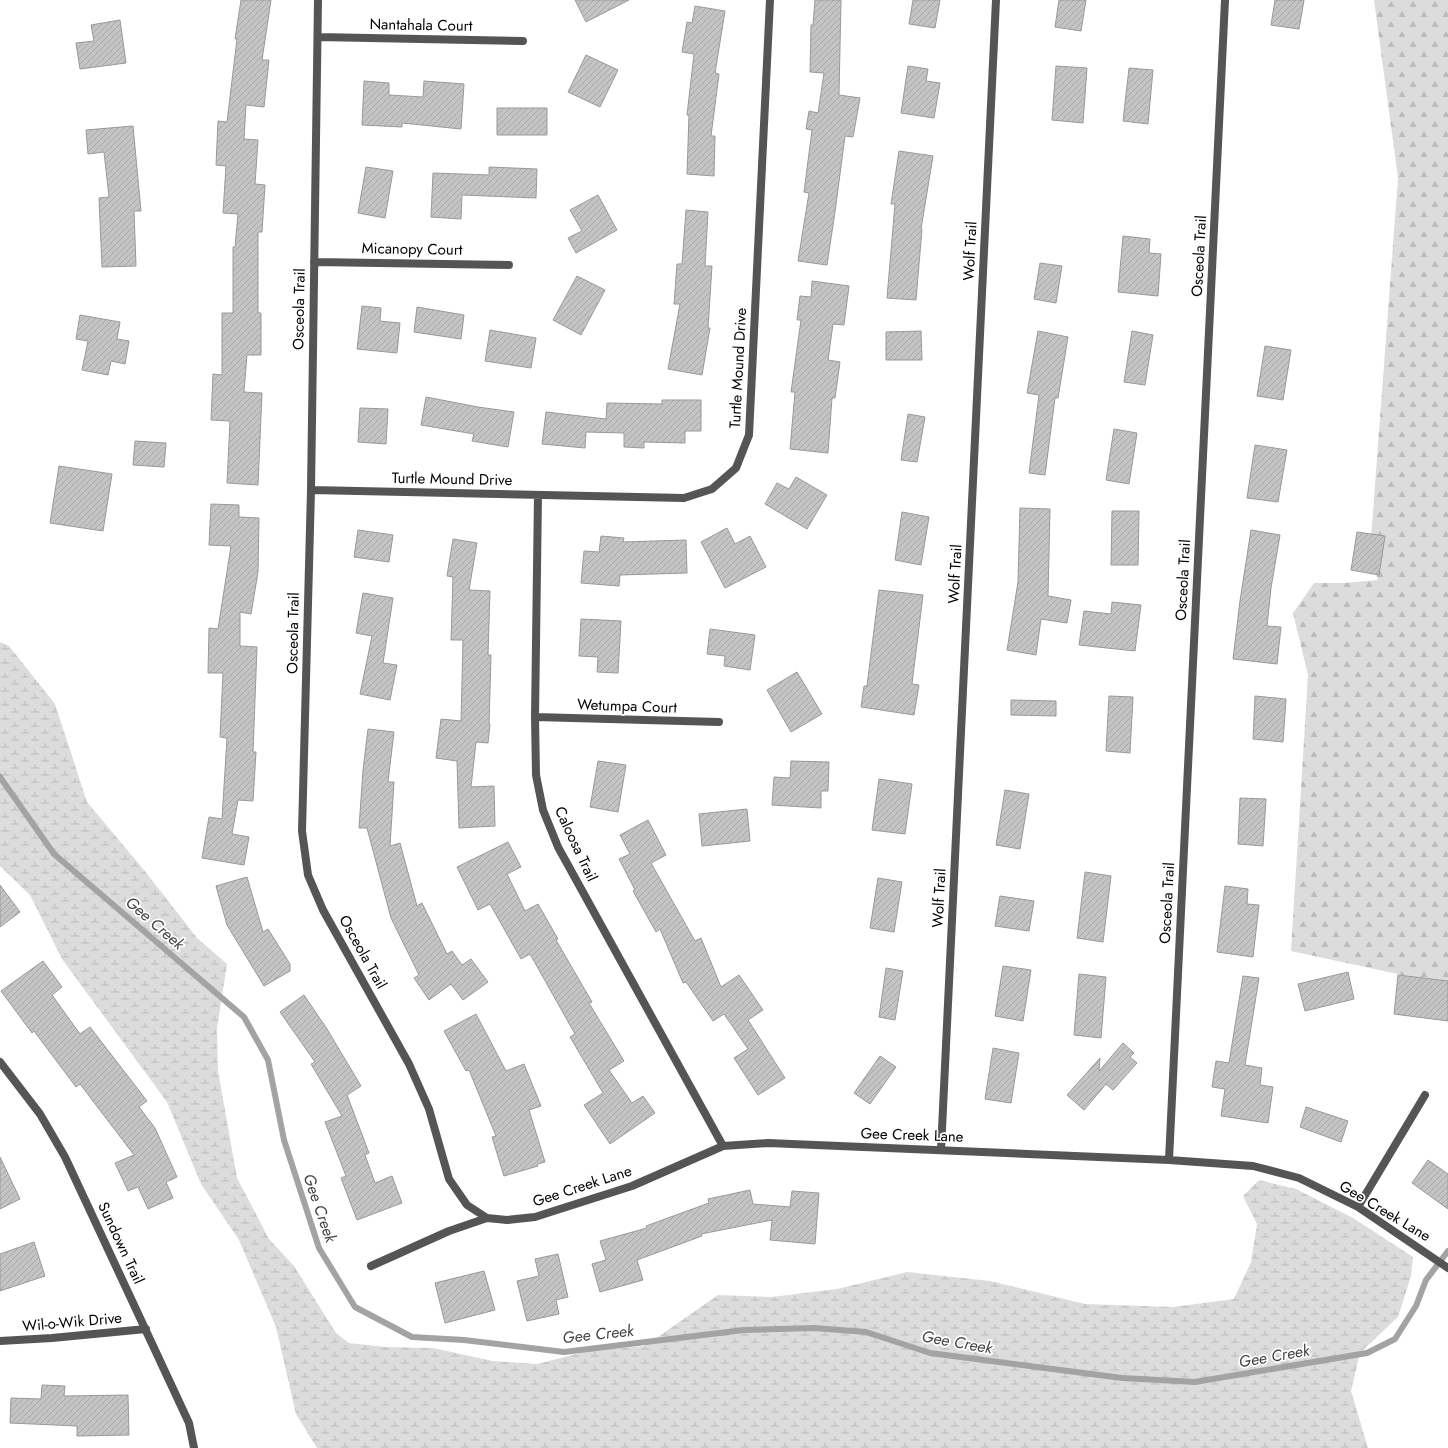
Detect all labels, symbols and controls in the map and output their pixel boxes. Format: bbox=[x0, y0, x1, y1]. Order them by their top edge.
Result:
street label: Nantahala Court bbox=[369, 13, 473, 37]
street label: Osceola Trail bbox=[1186, 215, 1212, 297]
street label: Wolf Trail bbox=[957, 221, 983, 281]
street label: Micanopy Court bbox=[361, 237, 463, 261]
street label: Osceola Trail bbox=[287, 268, 311, 350]
street label: Turtle Mound Drive bbox=[724, 307, 752, 429]
street label: Turtle Mound Drive bbox=[392, 467, 513, 491]
street label: Osceola Trail bbox=[1170, 539, 1196, 621]
street label: Wolf Trail bbox=[942, 544, 968, 604]
street label: Osceola Trail bbox=[281, 592, 305, 674]
street label: Wetumpa Court bbox=[577, 693, 678, 719]
street label: Caloosa Trail bbox=[549, 803, 603, 885]
street label: Osceola Trail bbox=[1154, 862, 1180, 944]
street label: Wolf Trail bbox=[926, 868, 952, 928]
water label: Gee Creek bbox=[121, 891, 190, 956]
street label: Osceola Trail bbox=[334, 911, 392, 993]
street label: Gee Creek Lane bbox=[860, 1122, 964, 1148]
street label: Gee Creek Lane bbox=[530, 1160, 635, 1212]
water label: Gee Creek bbox=[298, 1170, 343, 1247]
street label: Gee Creek Lane bbox=[1335, 1175, 1435, 1247]
street label: Sundown Trail bbox=[92, 1198, 150, 1288]
street label: Wil-o-Wik Drive bbox=[21, 1307, 123, 1337]
water label: Gee Creek bbox=[561, 1319, 636, 1349]
water label: Gee Creek bbox=[920, 1324, 995, 1360]
water label: Gee Creek bbox=[1237, 1338, 1312, 1374]

